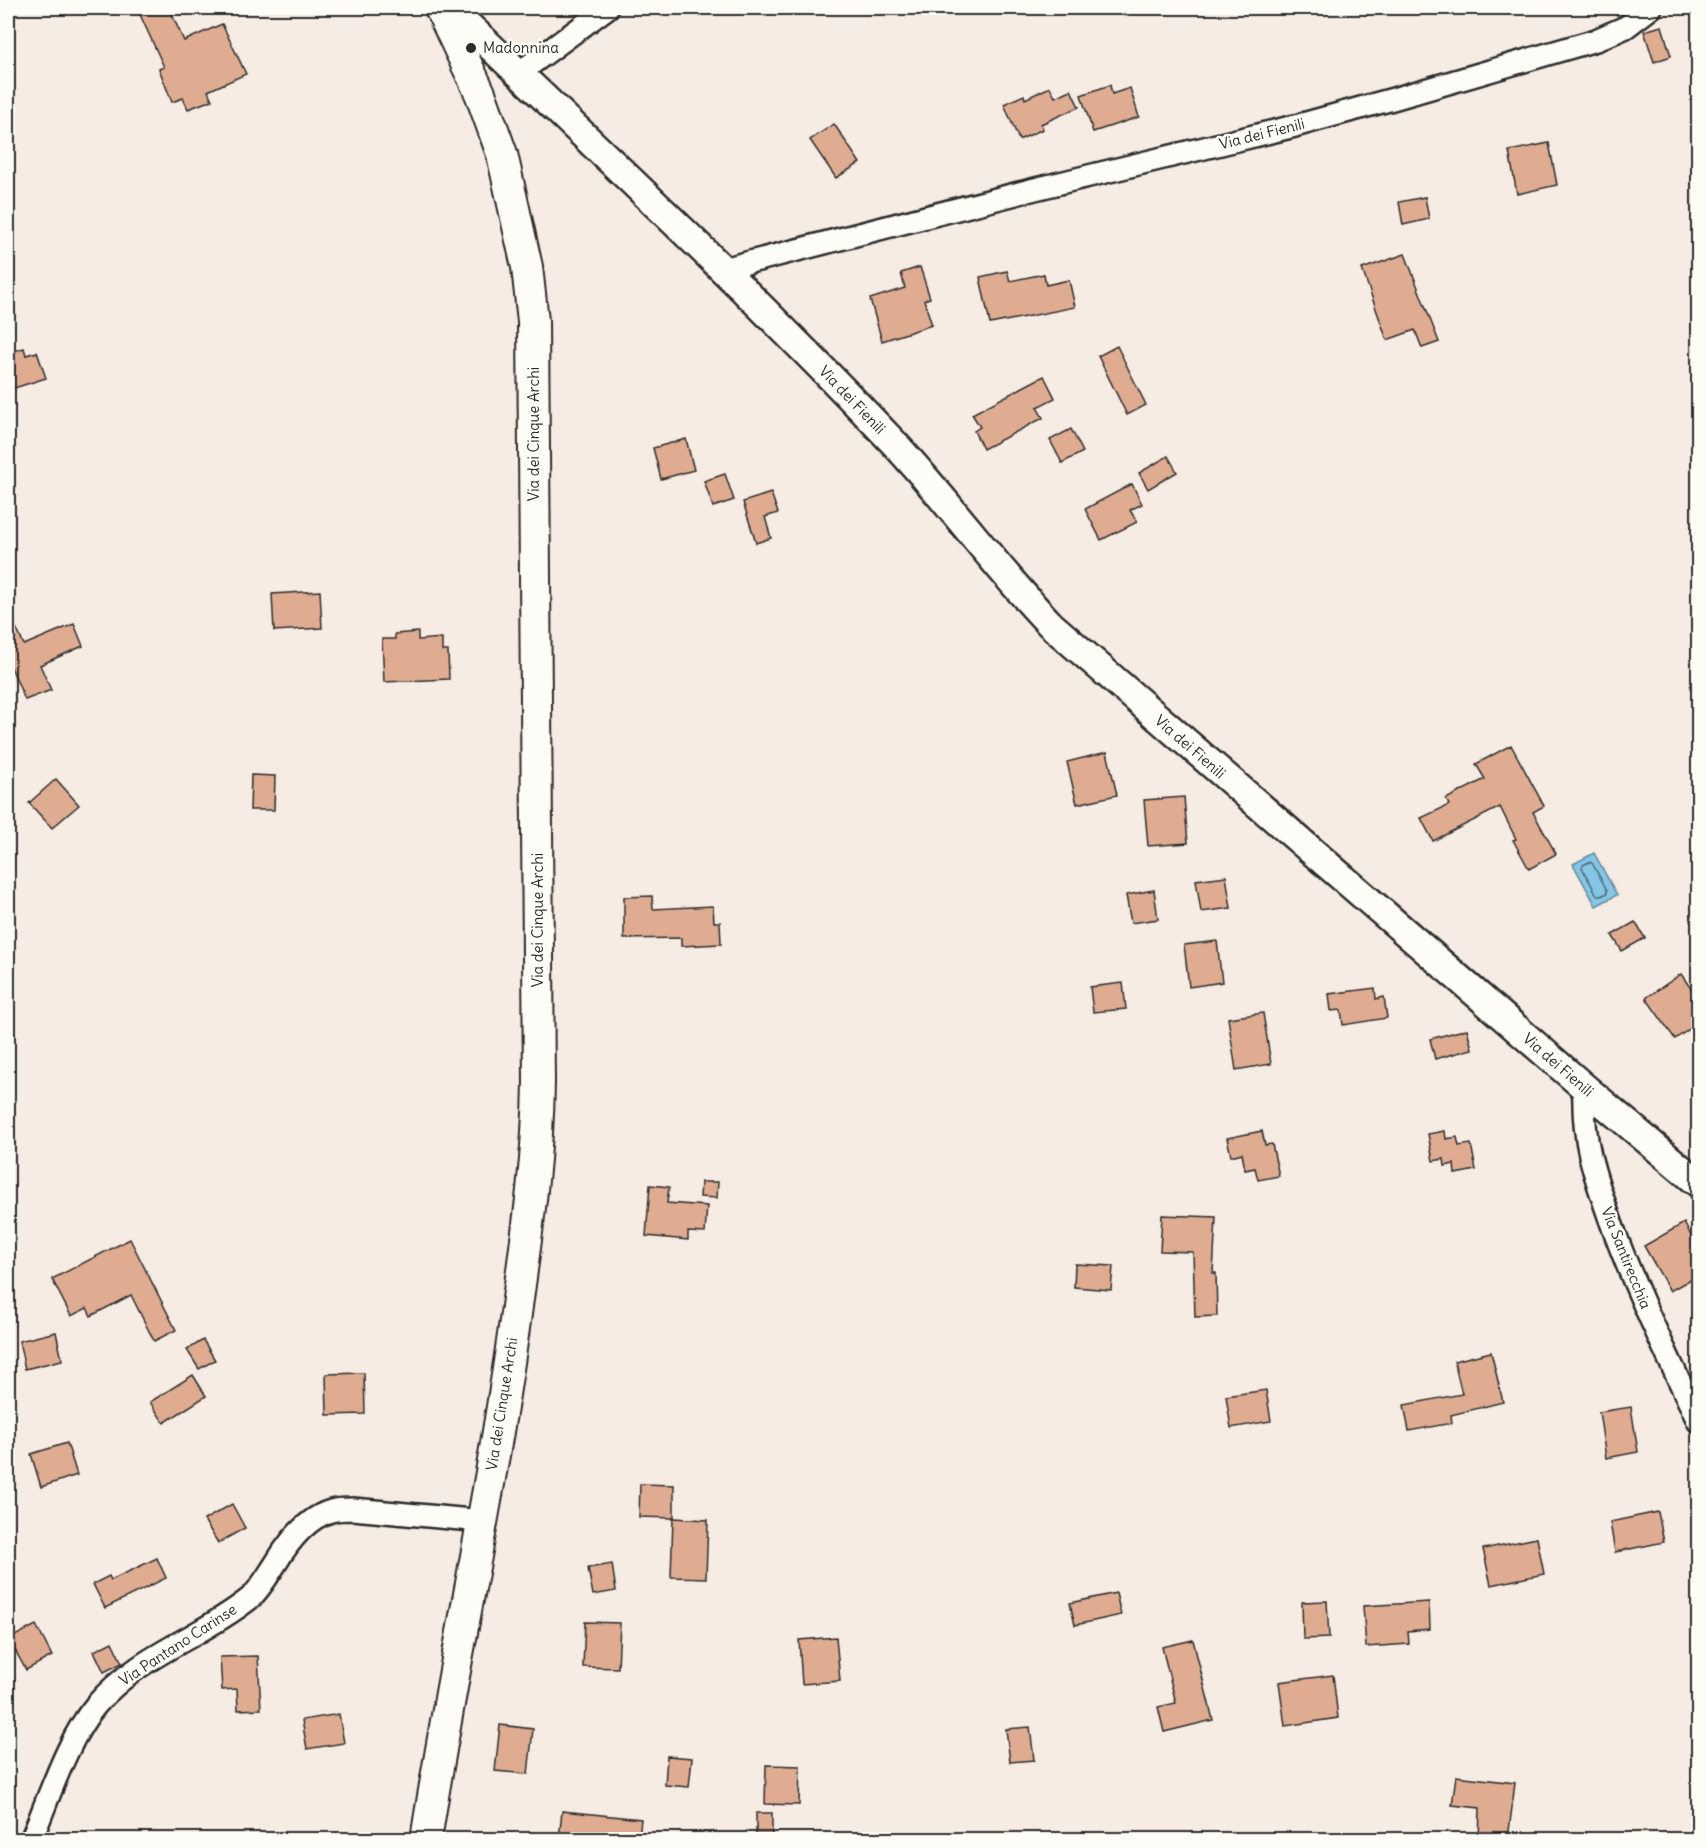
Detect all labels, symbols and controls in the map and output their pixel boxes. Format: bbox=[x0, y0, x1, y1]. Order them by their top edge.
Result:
place label: Madonnina bbox=[483, 38, 559, 57]
marker: Madonnina bbox=[464, 41, 478, 55]
street label: Via dei Fienili bbox=[1217, 114, 1307, 153]
street label: Via dei Fienili bbox=[815, 362, 890, 438]
street label: Via dei Cinque Archi bbox=[524, 367, 543, 501]
street label: Via dei Fienili bbox=[1151, 711, 1230, 782]
street label: Via dei Cinque Archi bbox=[528, 853, 547, 987]
street label: Via dei Fienili bbox=[1519, 1029, 1598, 1100]
street label: Via Santirecchia bbox=[1597, 1204, 1656, 1312]
street label: Via dei Cinque Archi bbox=[482, 1336, 521, 1472]
street label: Via Pantano Carinse bbox=[115, 1599, 240, 1690]

